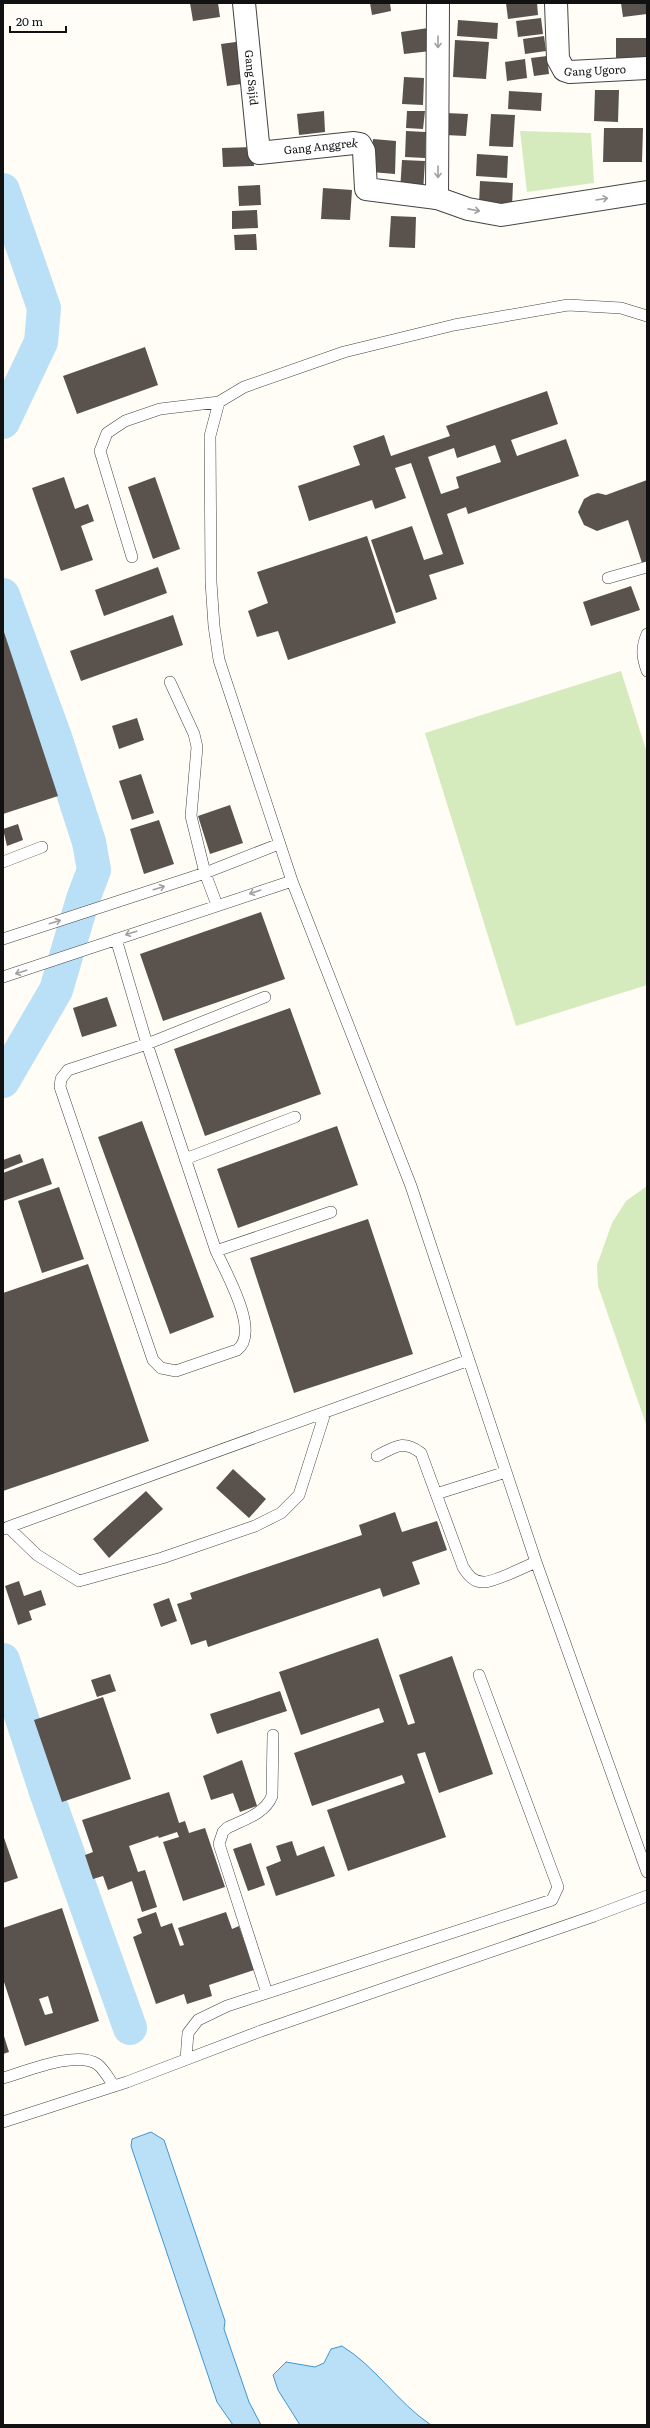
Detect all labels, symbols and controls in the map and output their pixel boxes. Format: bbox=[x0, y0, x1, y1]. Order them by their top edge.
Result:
scale bar bbox=[10, 8, 66, 34]
text: 20 m bbox=[16, 12, 43, 30]
one-way arrow bbox=[434, 35, 442, 48]
street label: Gang Sajid bbox=[242, 49, 263, 106]
street label: Gang Ugoro bbox=[562, 60, 626, 79]
street label: Gang Anggrek bbox=[283, 134, 360, 157]
one-way arrow bbox=[434, 165, 442, 178]
one-way arrow bbox=[595, 195, 608, 203]
one-way arrow bbox=[467, 207, 480, 215]
one-way arrow bbox=[153, 884, 166, 891]
one-way arrow bbox=[249, 889, 261, 897]
one-way arrow bbox=[48, 918, 61, 925]
one-way arrow bbox=[126, 930, 138, 938]
one-way arrow bbox=[14, 969, 27, 976]

